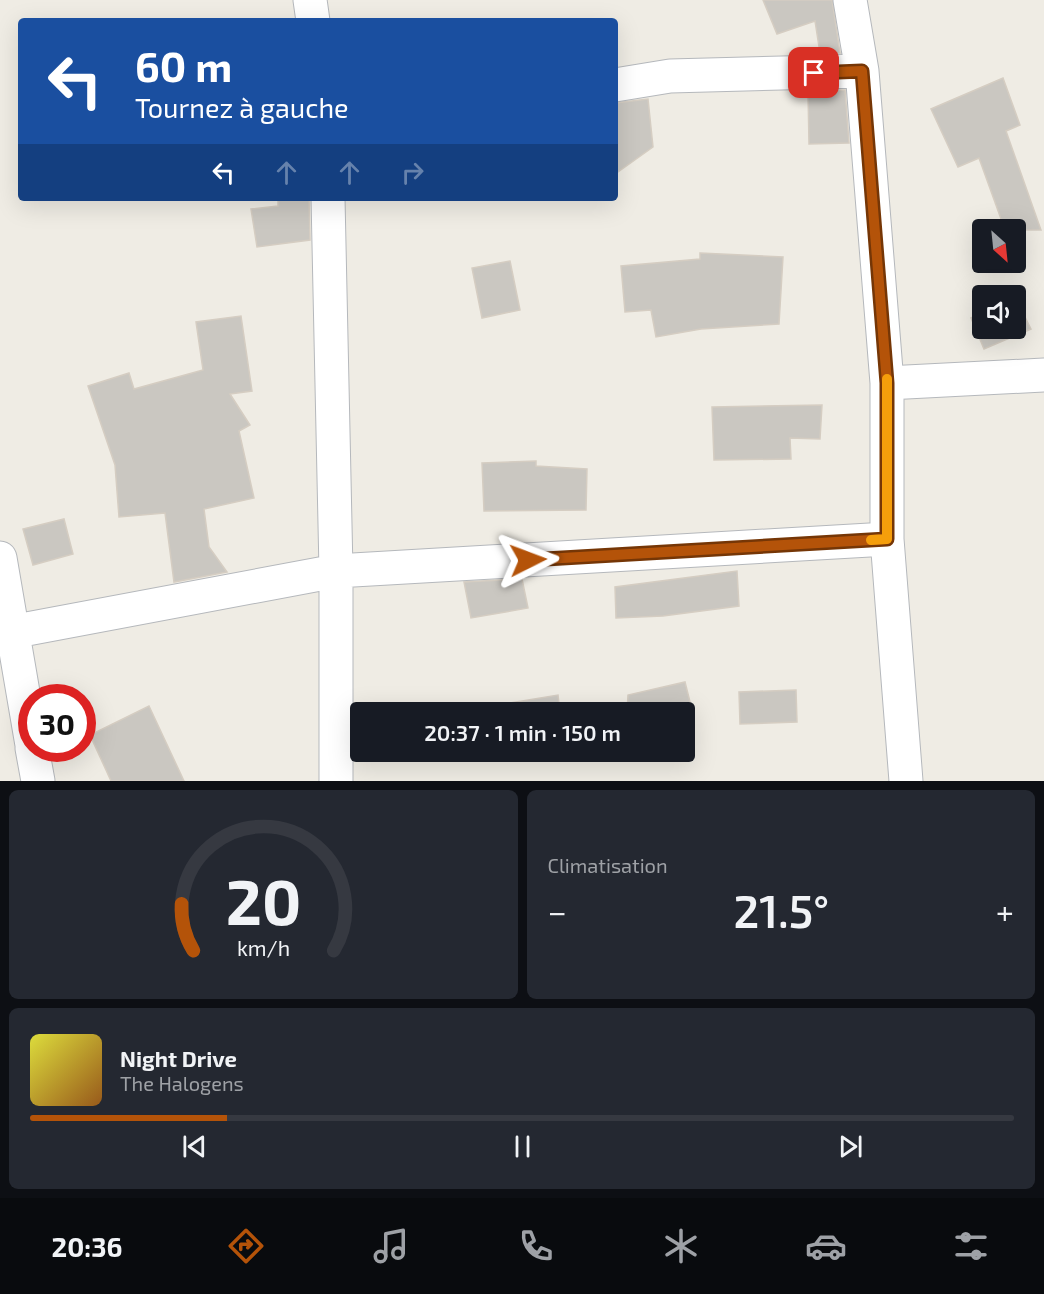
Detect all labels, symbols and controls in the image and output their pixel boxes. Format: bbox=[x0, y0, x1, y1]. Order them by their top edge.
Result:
text: 60 m bbox=[135, 40, 232, 90]
icon: left bbox=[36, 42, 114, 120]
pin bbox=[788, 47, 839, 98]
icon: arrive bbox=[797, 56, 830, 89]
text: Tournez à gauche bbox=[135, 91, 349, 123]
icon: left bbox=[207, 156, 240, 189]
icon: ahead bbox=[270, 156, 303, 189]
icon: ahead bbox=[333, 156, 366, 189]
icon: right bbox=[396, 156, 429, 189]
north arrow bbox=[972, 219, 1026, 273]
map controls bbox=[972, 219, 1026, 339]
button: sound bbox=[972, 285, 1026, 339]
position arrow bbox=[496, 528, 560, 592]
speed limit sign: 30 bbox=[18, 684, 96, 762]
text: 20:37 · 1 min · 150 m bbox=[424, 719, 621, 745]
text: Climatisation bbox=[548, 853, 668, 877]
text: 20 bbox=[225, 863, 301, 938]
text: 21.5° bbox=[733, 883, 829, 937]
text: − bbox=[548, 891, 567, 931]
text: + bbox=[996, 891, 1014, 931]
text: km/h bbox=[237, 936, 290, 961]
text: Night Drive bbox=[120, 1045, 237, 1071]
text: The Halogens bbox=[120, 1071, 244, 1095]
icon: previous bbox=[178, 1130, 211, 1163]
icon: pause bbox=[506, 1130, 539, 1163]
icon: next bbox=[834, 1130, 867, 1163]
icon: directions bbox=[225, 1225, 267, 1267]
icon: music bbox=[370, 1225, 412, 1267]
icon: phone bbox=[515, 1225, 557, 1267]
icon: climate bbox=[660, 1225, 702, 1267]
icon: car bbox=[805, 1225, 847, 1267]
icon: filters bbox=[950, 1225, 992, 1267]
text: 20:36 bbox=[52, 1230, 122, 1262]

